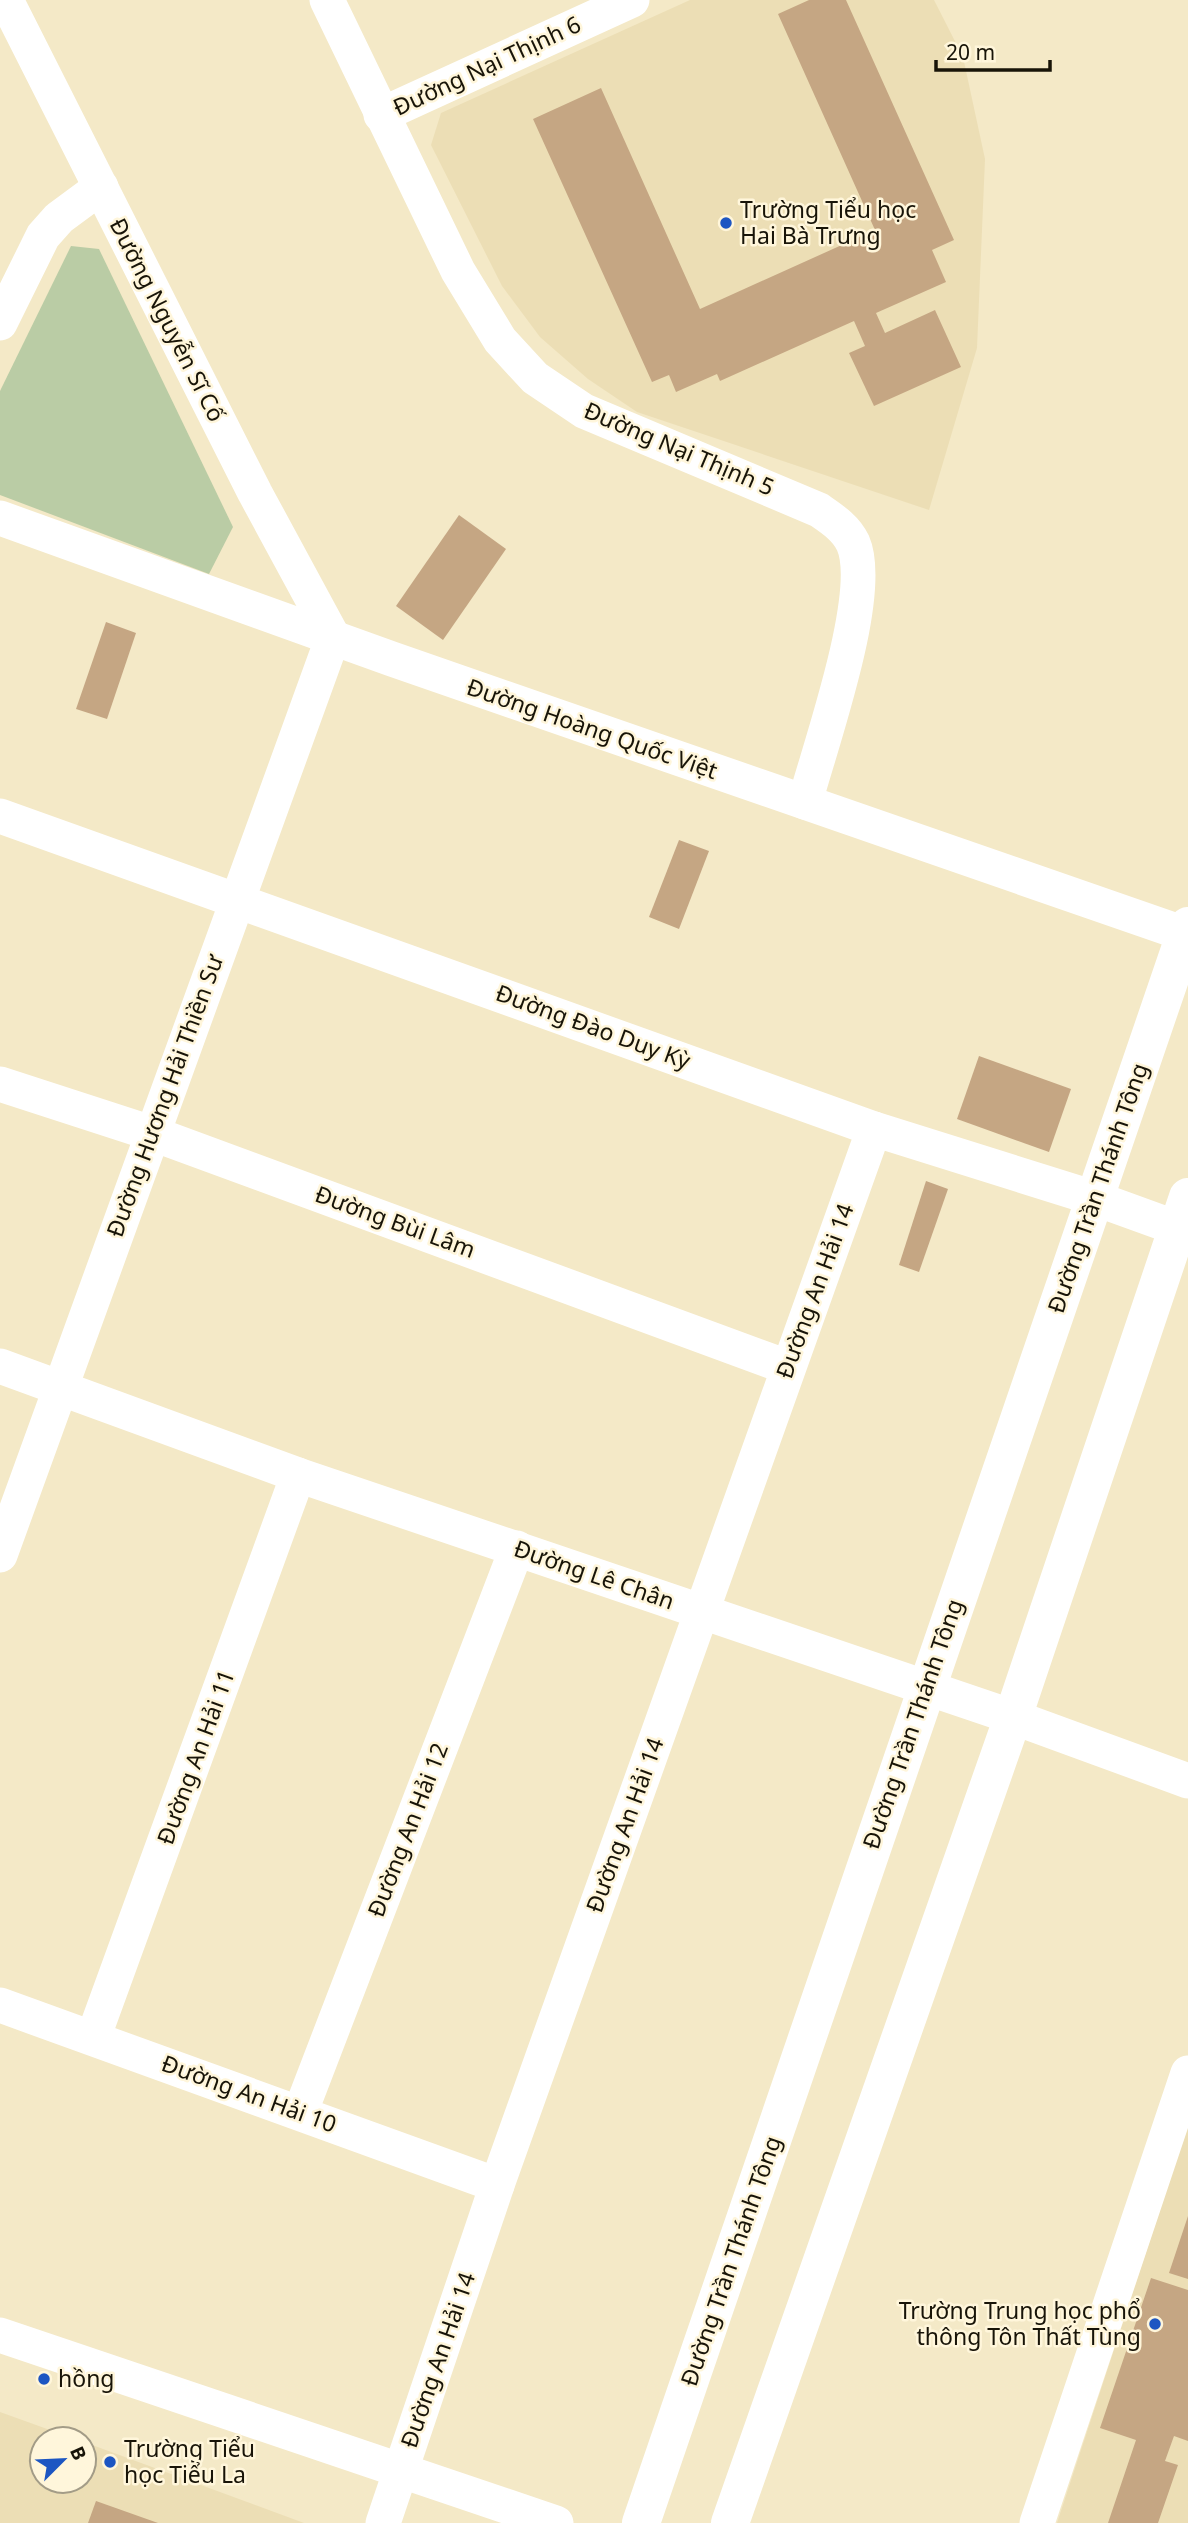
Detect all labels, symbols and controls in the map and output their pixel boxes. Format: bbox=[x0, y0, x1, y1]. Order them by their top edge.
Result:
street label: Đường Nại Thịnh 6 bbox=[388, 8, 586, 123]
scale bar bbox=[936, 28, 1050, 72]
text: 20 m bbox=[946, 38, 995, 66]
place label: Trường Tiểu học Hai Bà Trưng bbox=[740, 193, 916, 251]
street label: Đường Nguyễn Sĩ Cố bbox=[103, 212, 233, 427]
marker: Trường Tiểu học Hai Bà Trưng bbox=[718, 215, 734, 231]
street label: Đường Nại Thịnh 5 bbox=[579, 394, 779, 503]
street label: Đường Hoàng Quốc Việt bbox=[463, 670, 722, 786]
street label: Đường Hương Hải Thiền Sư bbox=[98, 949, 231, 1241]
street label: Đường Đào Duy Kỳ bbox=[492, 976, 695, 1076]
street label: Đường Trần Thánh Tông bbox=[1039, 1058, 1155, 1317]
street label: Đường Bùi Lâm bbox=[311, 1177, 480, 1265]
street label: Đường An Hải 14 bbox=[768, 1199, 861, 1383]
street label: Đường Lê Chân bbox=[510, 1532, 679, 1616]
street label: Đường Trần Thánh Tông bbox=[854, 1594, 970, 1853]
street label: Đường An Hải 11 bbox=[149, 1665, 242, 1849]
street label: Đường An Hải 14 bbox=[578, 1733, 671, 1917]
street label: Đường An Hải 12 bbox=[359, 1738, 455, 1921]
street label: Đường An Hải 10 bbox=[157, 2047, 341, 2140]
street label: Đường Trần Thánh Tông bbox=[672, 2131, 788, 2390]
street label: Đường An Hải 14 bbox=[392, 2268, 482, 2452]
place label: Trường Trung học phổ thông Tôn Thất Tùng bbox=[899, 2294, 1141, 2352]
marker: Trường Trung học phổ thông Tôn Thất Tùng bbox=[1147, 2316, 1163, 2332]
place label: hồng bbox=[58, 2362, 115, 2394]
marker: hồng bbox=[36, 2371, 52, 2387]
north arrow bbox=[28, 2425, 98, 2495]
place label: Trường Tiểu học Tiểu La bbox=[124, 2432, 255, 2490]
text: B bbox=[64, 2442, 93, 2464]
marker: Trường Tiểu học Tiểu La bbox=[102, 2454, 118, 2470]

